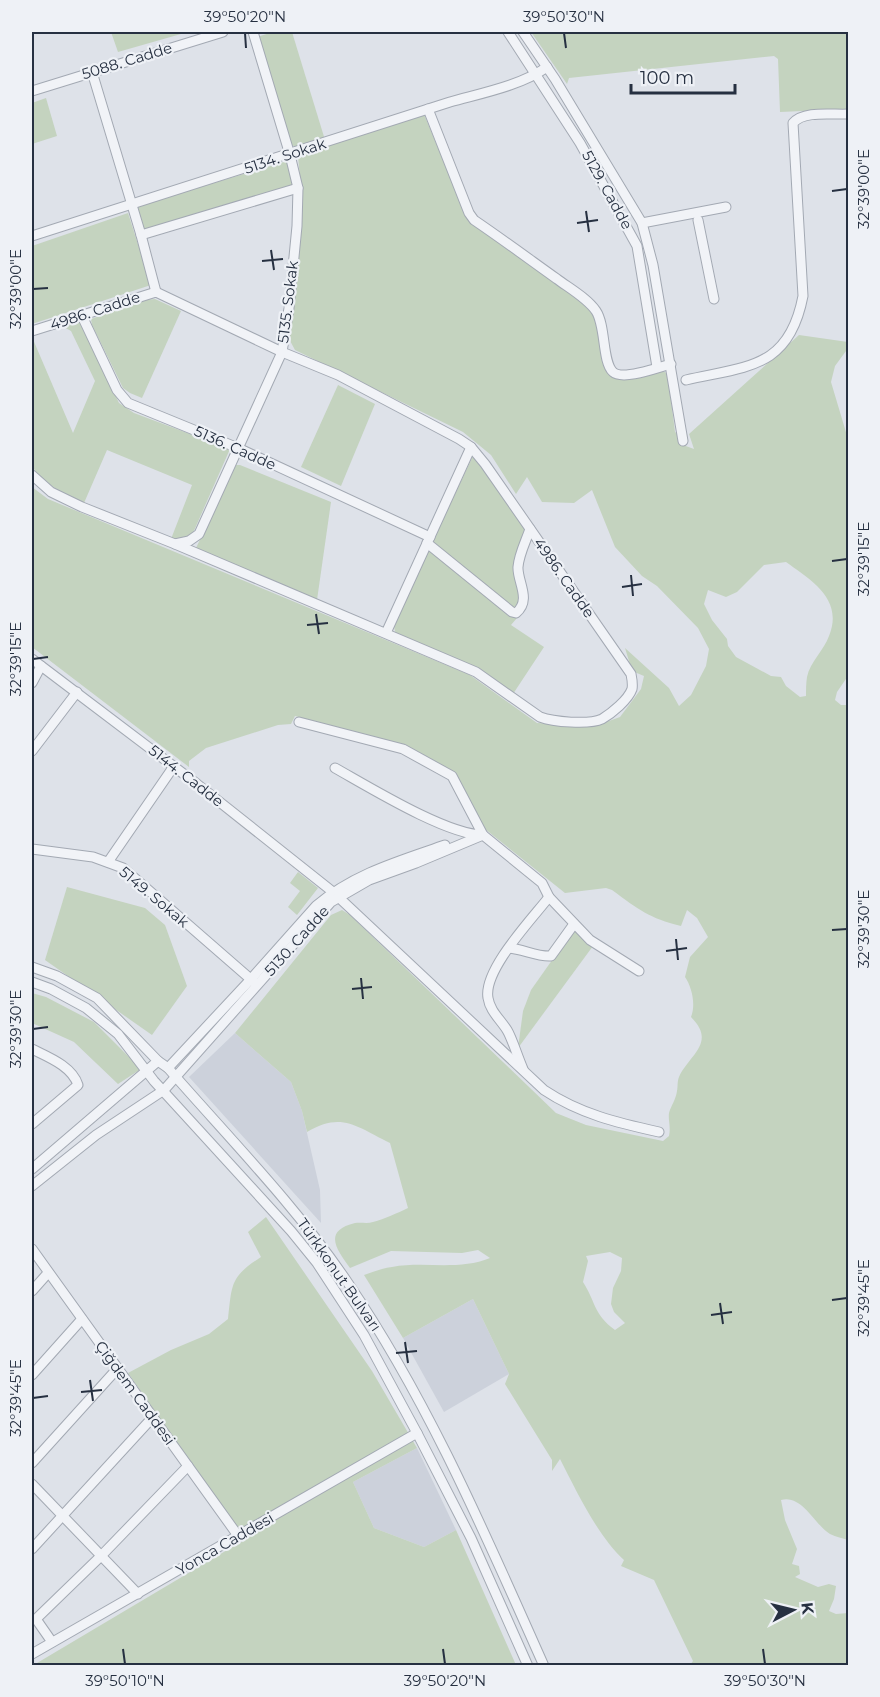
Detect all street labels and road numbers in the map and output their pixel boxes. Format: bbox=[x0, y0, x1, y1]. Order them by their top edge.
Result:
street label: 5088. Cadde bbox=[79, 38, 174, 83]
street label: 5134. Sokak bbox=[242, 133, 328, 178]
street label: 5129. Cadde bbox=[578, 147, 637, 233]
street label: 5135. Sokak bbox=[273, 260, 302, 344]
street label: 4986. Cadde bbox=[47, 287, 142, 334]
street label: 5136. Cadde bbox=[191, 421, 279, 474]
street label: 4986. Cadde bbox=[530, 534, 599, 622]
street label: 5144. Cadde bbox=[145, 740, 228, 811]
street label: 5149. Sokak bbox=[116, 862, 193, 931]
street label: 5130. Cadde bbox=[260, 902, 333, 980]
street label: Türkkonut Bulvarı bbox=[293, 1215, 386, 1335]
street label: Çiğdem Caddesi bbox=[91, 1337, 180, 1449]
street label: Yonca Caddesi bbox=[173, 1508, 277, 1579]

